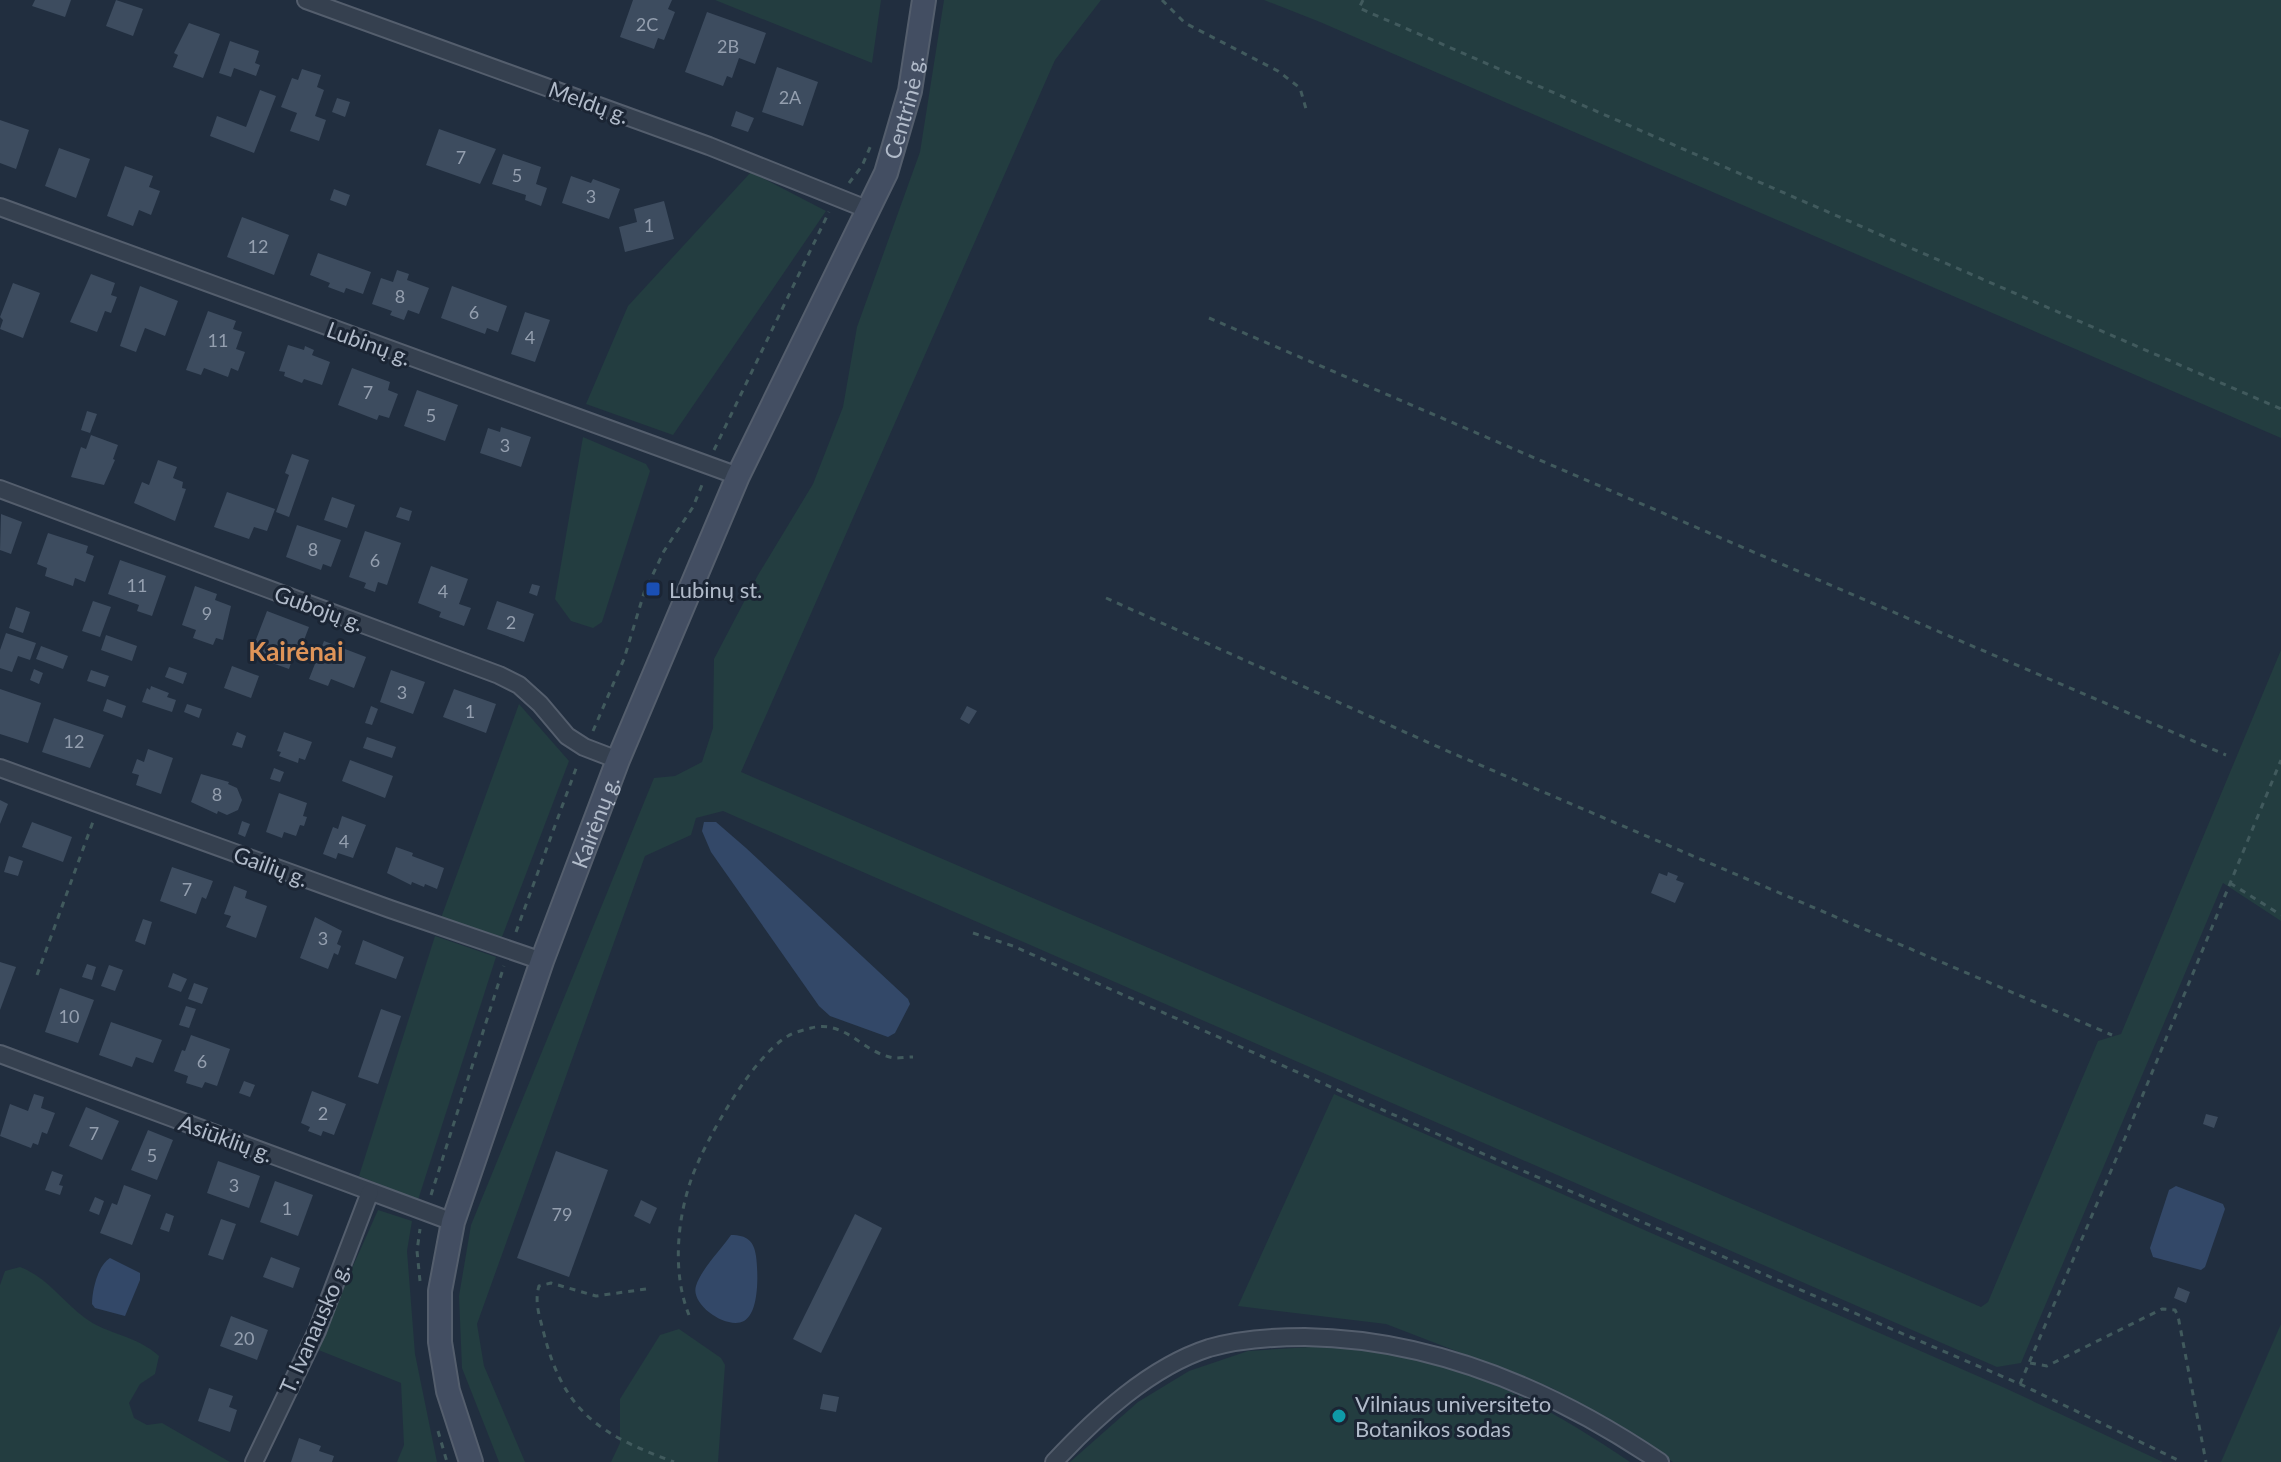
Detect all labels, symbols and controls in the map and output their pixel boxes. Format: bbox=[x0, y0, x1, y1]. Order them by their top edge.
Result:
house number: 2C bbox=[636, 13, 658, 35]
house number: 2B bbox=[717, 35, 739, 57]
street label: Centrinė g. bbox=[877, 54, 929, 162]
street label: Meldų g. bbox=[545, 75, 633, 129]
house number: 2A bbox=[779, 86, 802, 108]
house number: 7 bbox=[456, 146, 466, 168]
house number: 5 bbox=[512, 164, 522, 186]
house number: 3 bbox=[586, 185, 596, 207]
house number: 1 bbox=[644, 214, 654, 236]
house number: 12 bbox=[248, 235, 268, 257]
house number: 8 bbox=[395, 285, 405, 307]
house number: 6 bbox=[469, 301, 479, 323]
street label: Lubinų g. bbox=[323, 315, 415, 371]
house number: 4 bbox=[525, 326, 535, 348]
house number: 11 bbox=[208, 329, 228, 351]
house number: 7 bbox=[363, 381, 373, 403]
house number: 5 bbox=[426, 404, 436, 426]
house number: 3 bbox=[500, 434, 510, 456]
house number: 8 bbox=[308, 538, 318, 560]
house number: 6 bbox=[370, 549, 380, 571]
house number: 11 bbox=[127, 574, 147, 596]
place label: Lubinų st. bbox=[669, 576, 762, 603]
street label: Gubojų g. bbox=[271, 579, 367, 637]
house number: 4 bbox=[438, 580, 448, 602]
marker: Lubinų st. bbox=[644, 580, 662, 598]
house number: 9 bbox=[202, 602, 212, 624]
house number: 2 bbox=[506, 611, 516, 633]
district label: Kairėnai bbox=[248, 635, 344, 667]
house number: 3 bbox=[397, 681, 407, 703]
house number: 1 bbox=[465, 700, 475, 722]
house number: 12 bbox=[64, 730, 84, 752]
street label: Kairėnų g. bbox=[565, 772, 624, 872]
house number: 8 bbox=[212, 783, 222, 805]
house number: 4 bbox=[339, 830, 349, 852]
street label: Gailių g. bbox=[230, 840, 312, 892]
house number: 7 bbox=[182, 878, 192, 900]
house number: 3 bbox=[318, 927, 328, 949]
house number: 10 bbox=[59, 1005, 79, 1027]
house number: 6 bbox=[197, 1050, 207, 1072]
house number: 2 bbox=[318, 1102, 328, 1124]
street label: Asiūklių g. bbox=[175, 1109, 277, 1167]
house number: 7 bbox=[89, 1122, 99, 1144]
house number: 5 bbox=[147, 1144, 157, 1166]
house number: 3 bbox=[229, 1174, 239, 1196]
house number: 1 bbox=[282, 1197, 292, 1219]
house number: 79 bbox=[552, 1203, 572, 1225]
street label: T. Ivanausko g. bbox=[273, 1258, 355, 1398]
house number: 20 bbox=[234, 1327, 254, 1349]
place label: Vilniaus universiteto Botanikos sodas bbox=[1355, 1390, 1551, 1442]
marker: Vilniaus universiteto Botanikos sodas bbox=[1330, 1407, 1348, 1425]

